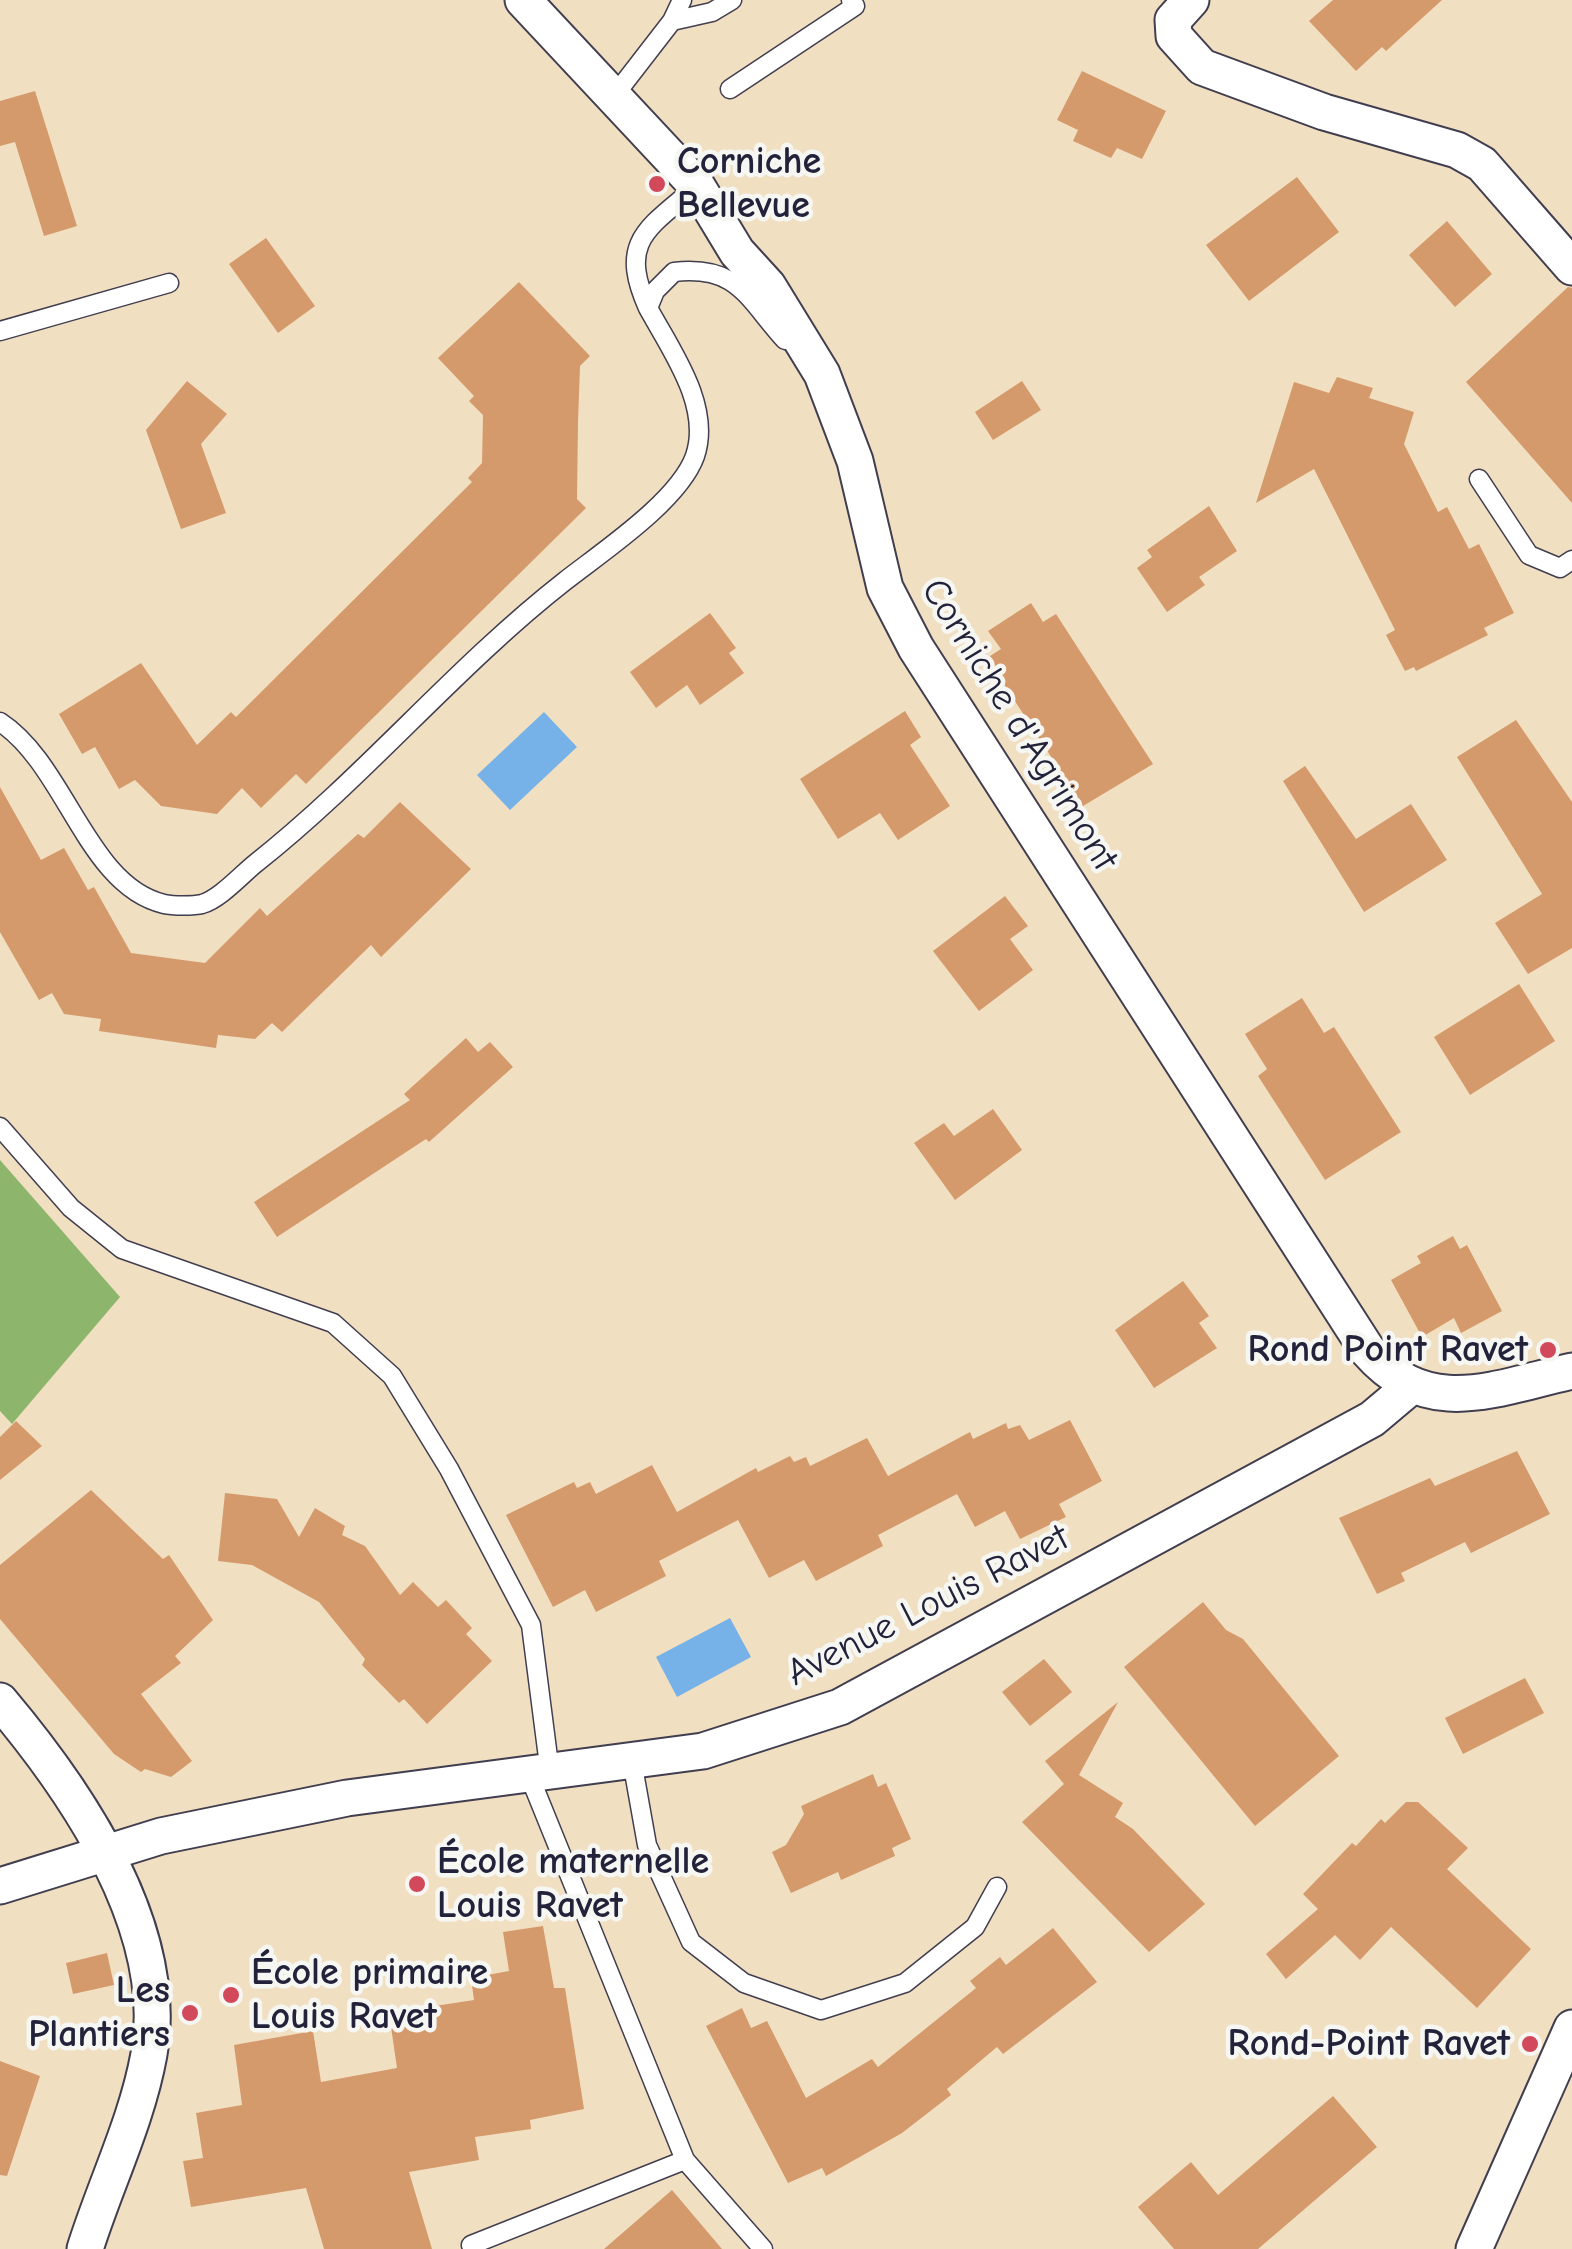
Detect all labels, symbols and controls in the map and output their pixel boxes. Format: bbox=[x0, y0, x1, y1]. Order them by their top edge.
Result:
place label: Corniche Bellevue bbox=[677, 139, 821, 228]
marker: Corniche Bellevue bbox=[646, 173, 668, 195]
street label: Corniche d'Agrimont bbox=[911, 571, 1127, 879]
place label: Rond Point Ravet bbox=[1248, 1327, 1528, 1373]
marker: Rond Point Ravet bbox=[1537, 1339, 1559, 1361]
street label: Avenue Louis Ravet bbox=[779, 1515, 1077, 1697]
place label: École maternelle Louis Ravet bbox=[437, 1839, 709, 1928]
marker: École maternelle Louis Ravet bbox=[406, 1873, 428, 1895]
place label: École primaire Louis Ravet bbox=[251, 1950, 488, 2040]
place label: Les Plantiers bbox=[28, 1968, 170, 2058]
marker: École primaire Louis Ravet bbox=[220, 1984, 242, 2006]
marker: Les Plantiers bbox=[179, 2002, 201, 2024]
place label: Rond-Point Ravet bbox=[1228, 2021, 1510, 2067]
marker: Rond-Point Ravet bbox=[1519, 2033, 1541, 2055]

